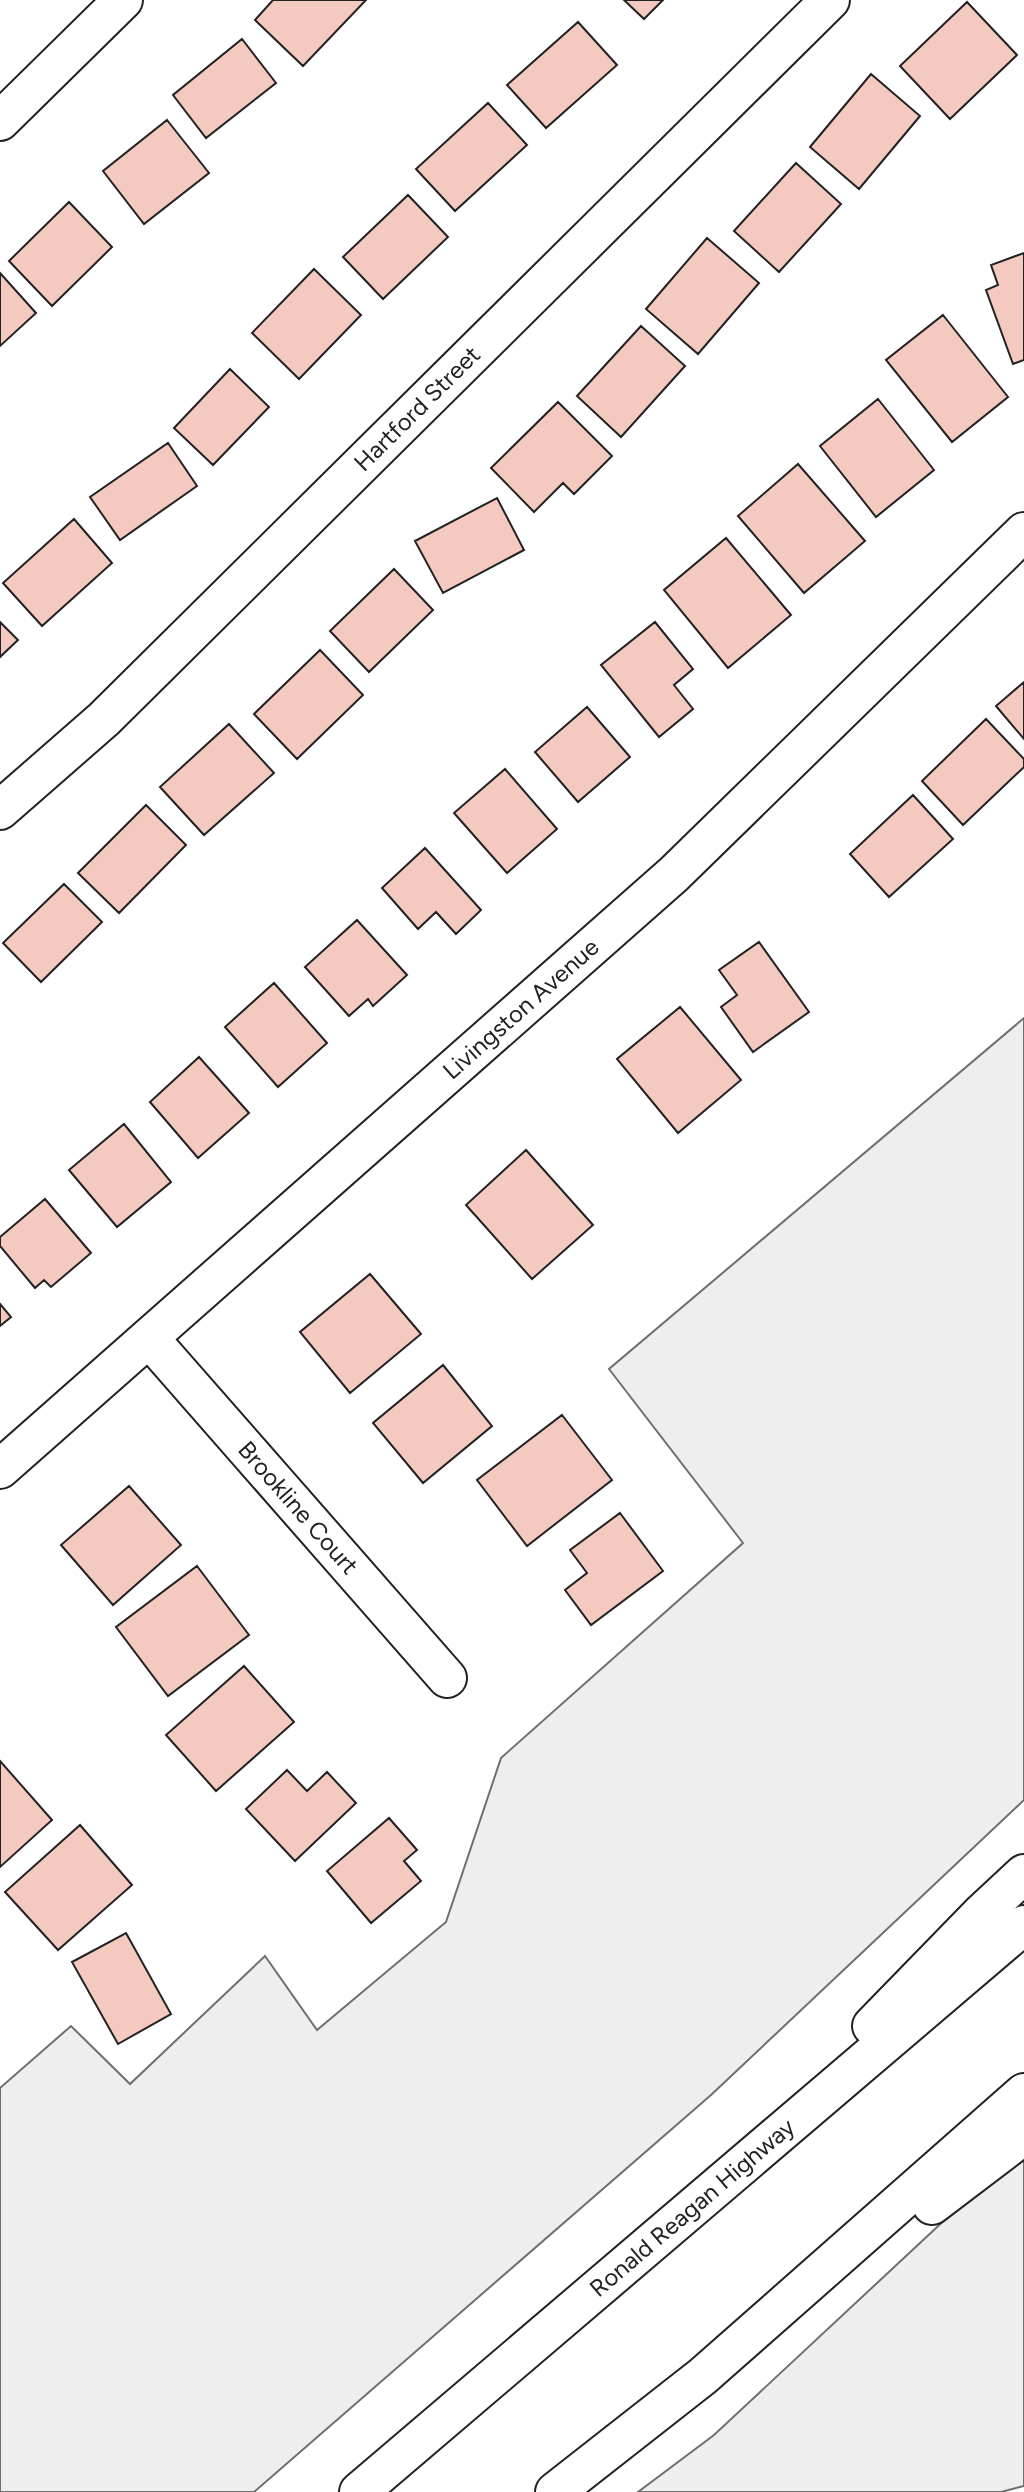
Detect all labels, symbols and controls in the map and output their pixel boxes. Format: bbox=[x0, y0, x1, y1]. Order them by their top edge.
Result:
street label: Hartford Street bbox=[348, 340, 486, 477]
street label: Livingston Avenue bbox=[437, 932, 605, 1085]
street label: Brookline Court bbox=[232, 1435, 364, 1580]
street label: Ronald Reagan Highway bbox=[584, 2112, 801, 2303]

